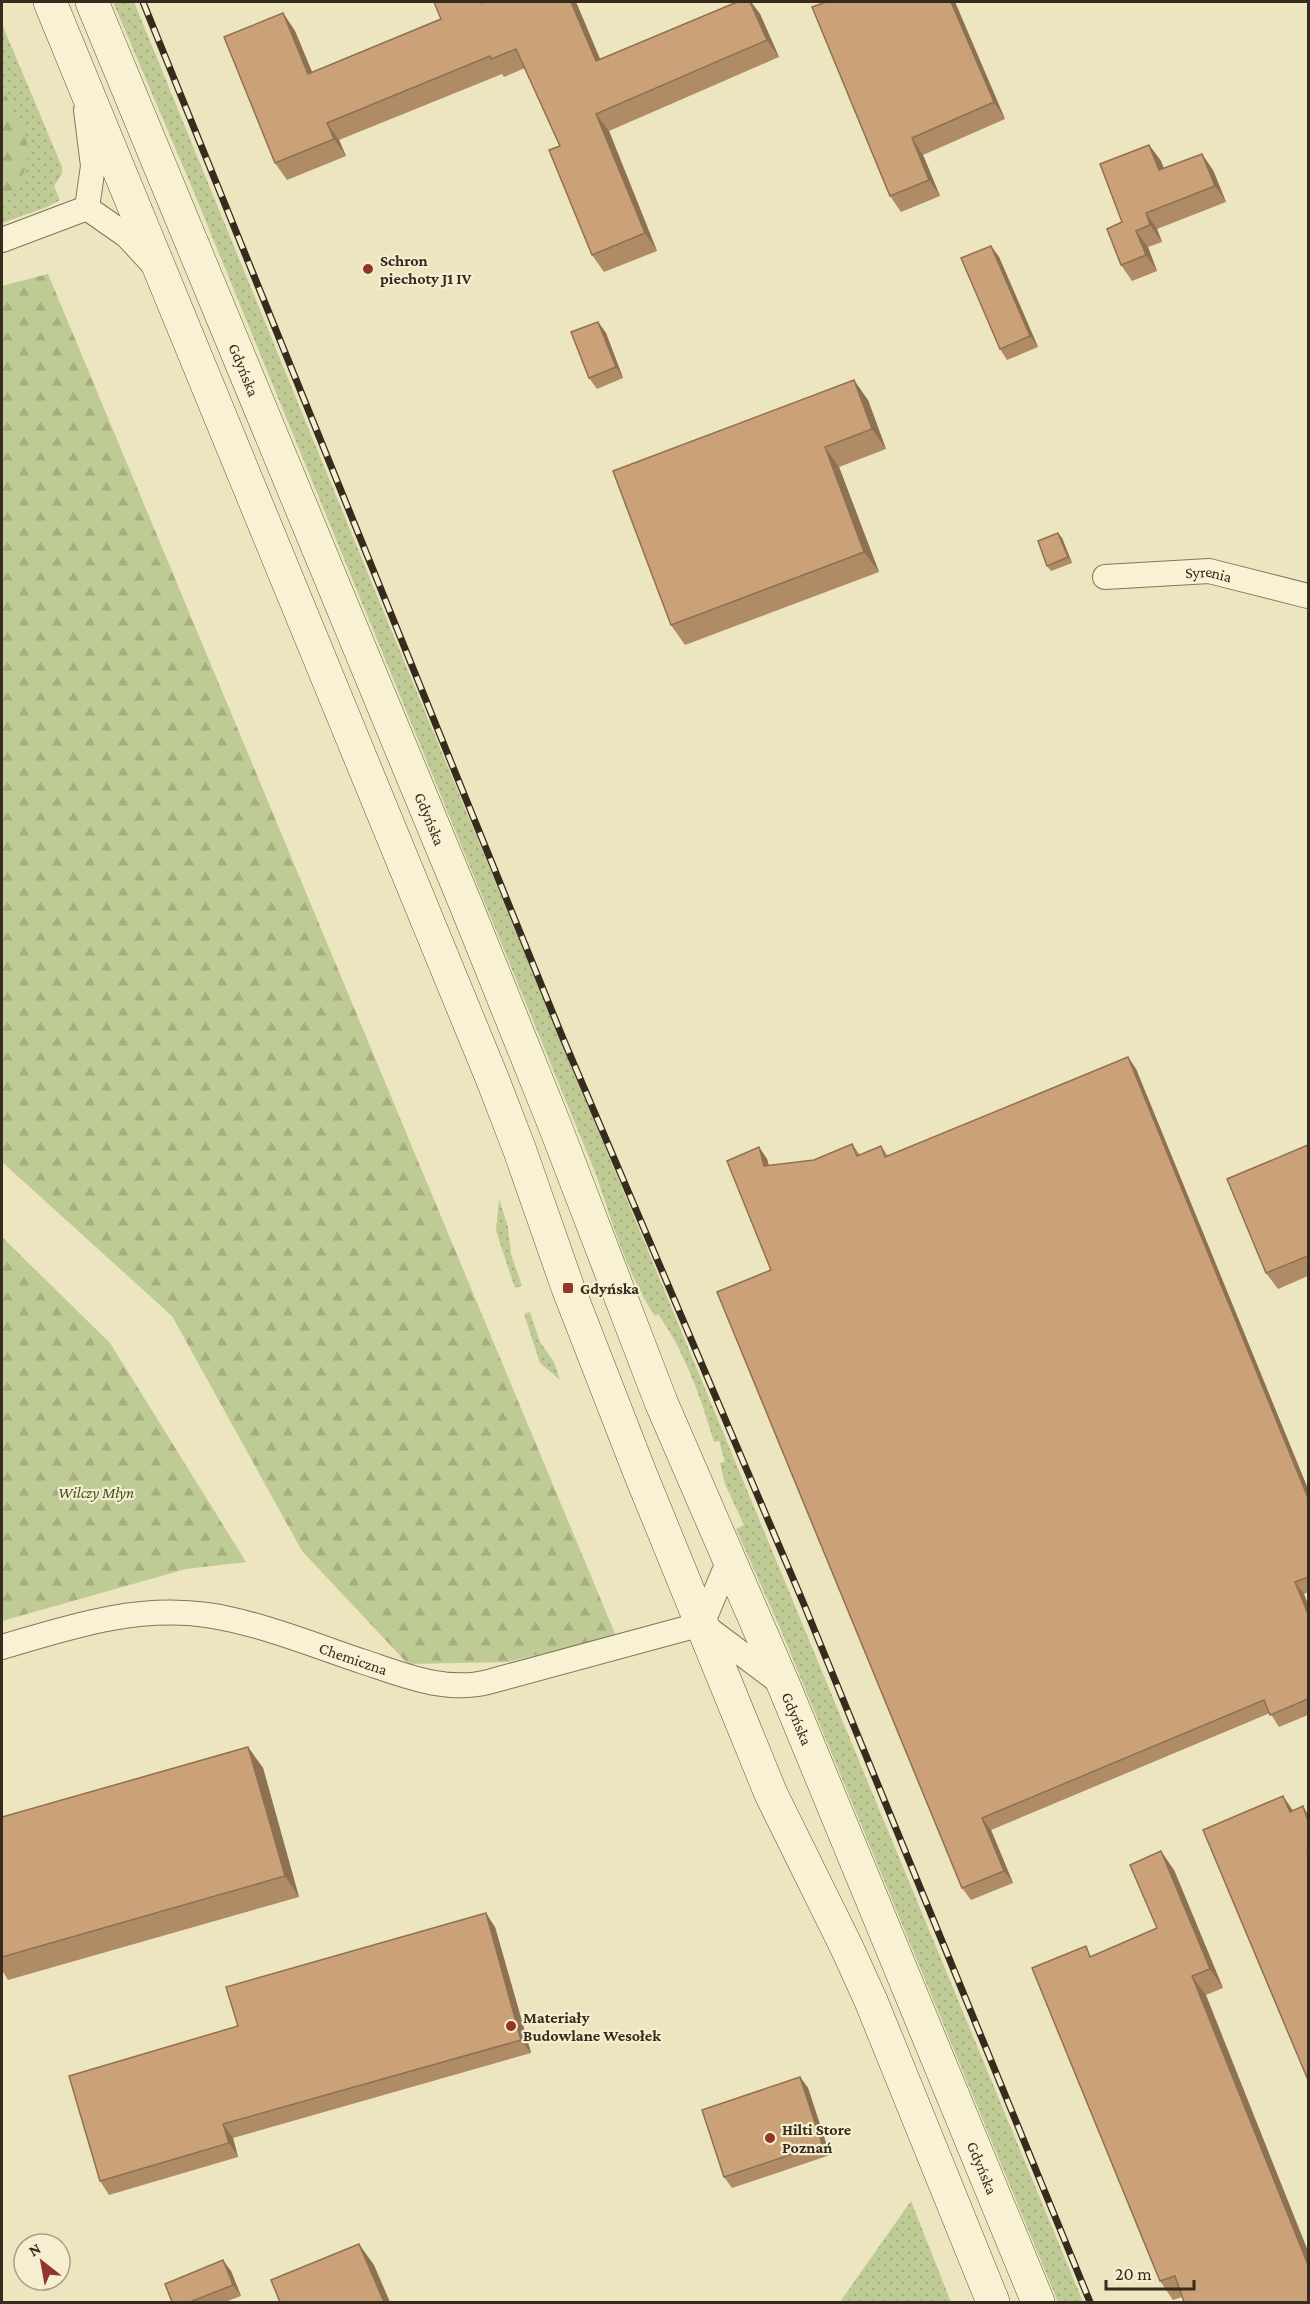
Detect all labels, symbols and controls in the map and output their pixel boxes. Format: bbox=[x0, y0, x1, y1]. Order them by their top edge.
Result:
place label: Schron piechoty J1 IV bbox=[380, 252, 472, 287]
marker: Schron piechoty J1 IV bbox=[361, 262, 375, 276]
street label: Gdyńska bbox=[225, 341, 263, 399]
street label: Syrenia bbox=[1185, 563, 1234, 586]
street label: Gdyńska bbox=[411, 790, 449, 848]
place label: Gdyńska bbox=[580, 1280, 639, 1297]
marker: Gdyńska bbox=[561, 1281, 575, 1295]
park label: Wilczy Młyn bbox=[58, 1484, 134, 1502]
street label: Chemiczna bbox=[317, 1639, 390, 1679]
street label: Gdyńska bbox=[778, 1690, 816, 1748]
place label: Materiały Budowlane Wesołek bbox=[523, 2009, 661, 2044]
marker: Materiały Budowlane Wesołek bbox=[504, 2019, 518, 2033]
place label: Hilti Store Poznań bbox=[782, 2121, 852, 2156]
marker: Hilti Store Poznań bbox=[763, 2131, 777, 2145]
street label: Gdyńska bbox=[964, 2139, 1001, 2198]
north arrow bbox=[12, 2232, 72, 2292]
text: N bbox=[25, 2239, 44, 2260]
scale bar bbox=[1106, 2253, 1194, 2291]
text: 20 m bbox=[1115, 2264, 1152, 2284]

